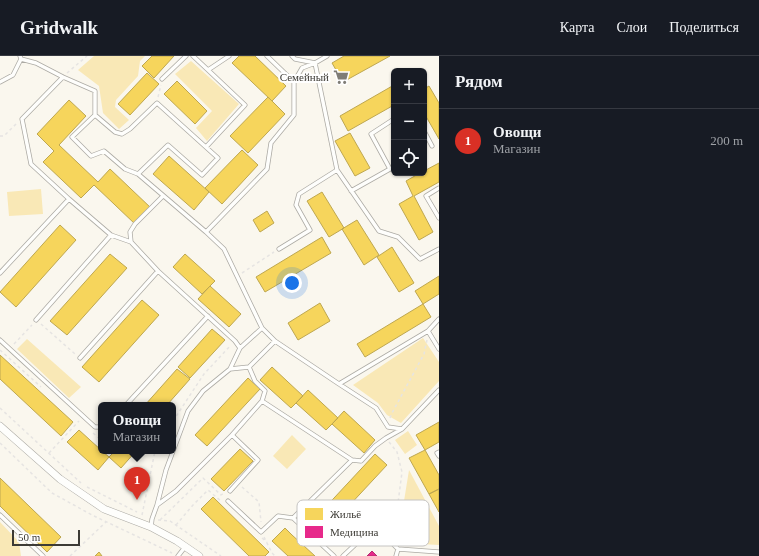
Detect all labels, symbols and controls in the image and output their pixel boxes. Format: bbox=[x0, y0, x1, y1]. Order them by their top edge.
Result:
text: Gridwalk bbox=[20, 17, 98, 38]
text: Карта bbox=[560, 20, 594, 35]
text: Слои bbox=[616, 20, 647, 35]
text: Поделиться bbox=[669, 20, 739, 35]
supermarket icon: Семейный bbox=[332, 68, 350, 86]
map controls bbox=[391, 68, 427, 176]
button: + bbox=[391, 68, 427, 104]
place label: Семейный bbox=[280, 71, 329, 83]
text: Рядом bbox=[455, 72, 503, 91]
button: − bbox=[391, 104, 427, 140]
text: Овощи bbox=[493, 124, 541, 140]
text: 1 bbox=[465, 133, 471, 148]
text: 200 m bbox=[710, 133, 743, 148]
button: locate bbox=[391, 140, 427, 176]
text: Магазин bbox=[493, 141, 540, 156]
your location bbox=[282, 273, 302, 293]
popup bbox=[98, 402, 176, 454]
text: Овощи bbox=[113, 412, 161, 428]
text: Магазин bbox=[113, 429, 160, 444]
pin: 1 bbox=[124, 467, 150, 500]
legend bbox=[297, 500, 429, 546]
text: Жильё bbox=[330, 508, 361, 520]
text: Медицина bbox=[330, 526, 379, 538]
scale bar bbox=[12, 528, 80, 547]
text: 50 m bbox=[18, 531, 40, 543]

